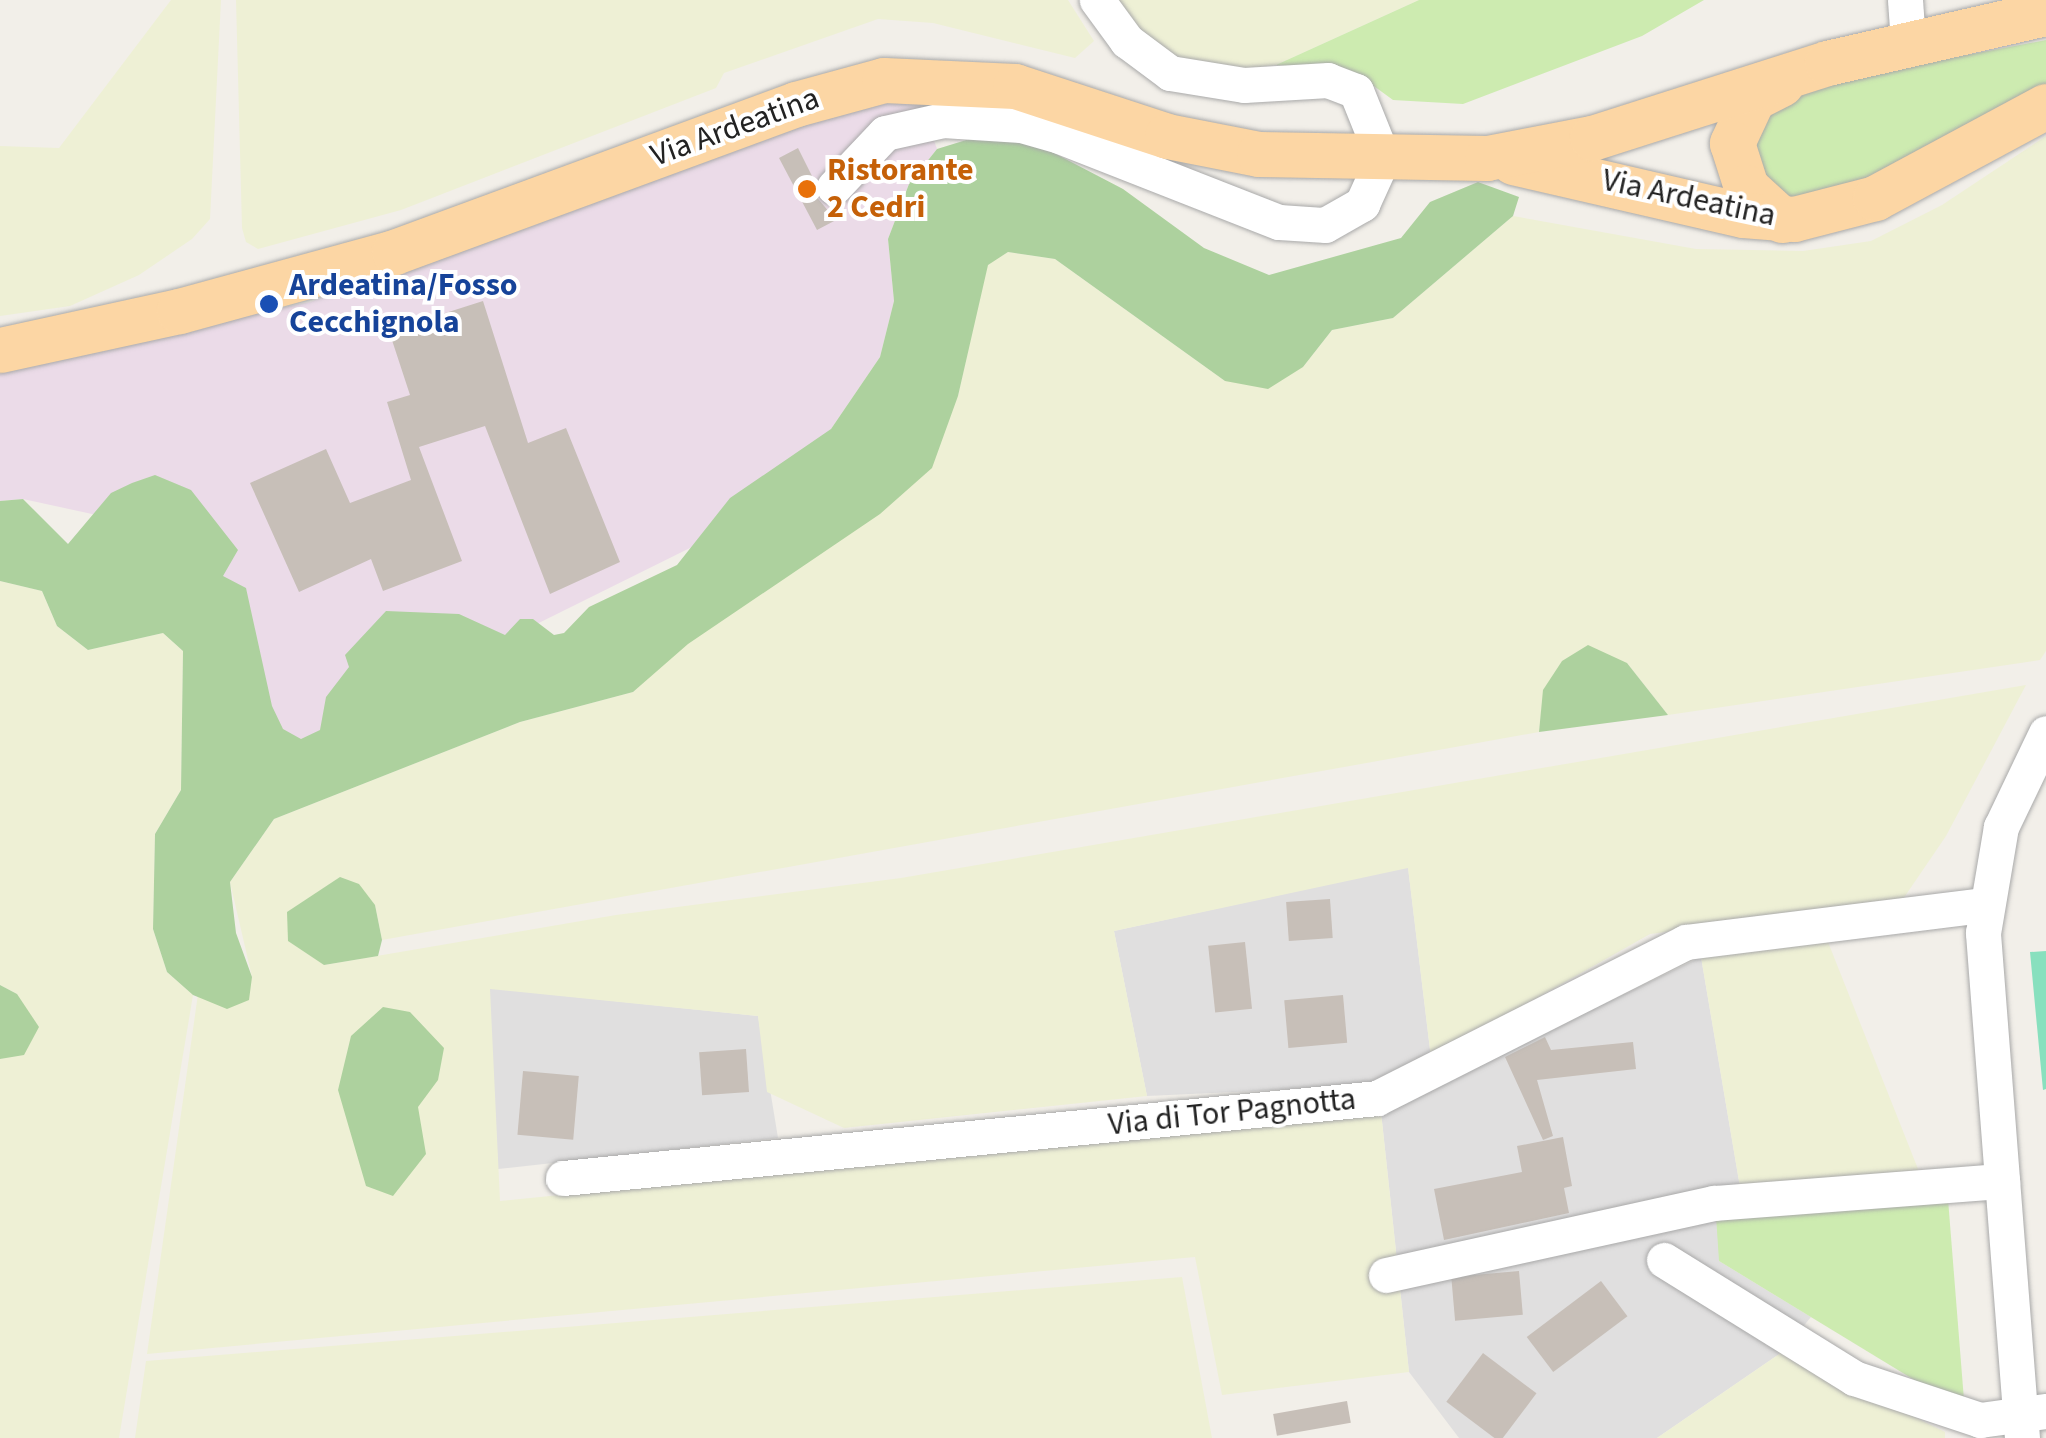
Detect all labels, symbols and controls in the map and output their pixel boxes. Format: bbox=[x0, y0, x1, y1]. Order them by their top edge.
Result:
street label: Via Ardeatina bbox=[646, 79, 824, 175]
place label: Ristorante 2 Cedri bbox=[827, 152, 974, 227]
street label: Via Ardeatina bbox=[1599, 161, 1779, 235]
marker: Ristorante 2 Cedri bbox=[796, 178, 818, 200]
place label: Ardeatina/Fosso Cecchignola bbox=[289, 267, 518, 342]
marker: Ardeatina/Fosso Cecchignola bbox=[258, 293, 280, 315]
street label: Via di Tor Pagnotta bbox=[1106, 1080, 1358, 1144]

